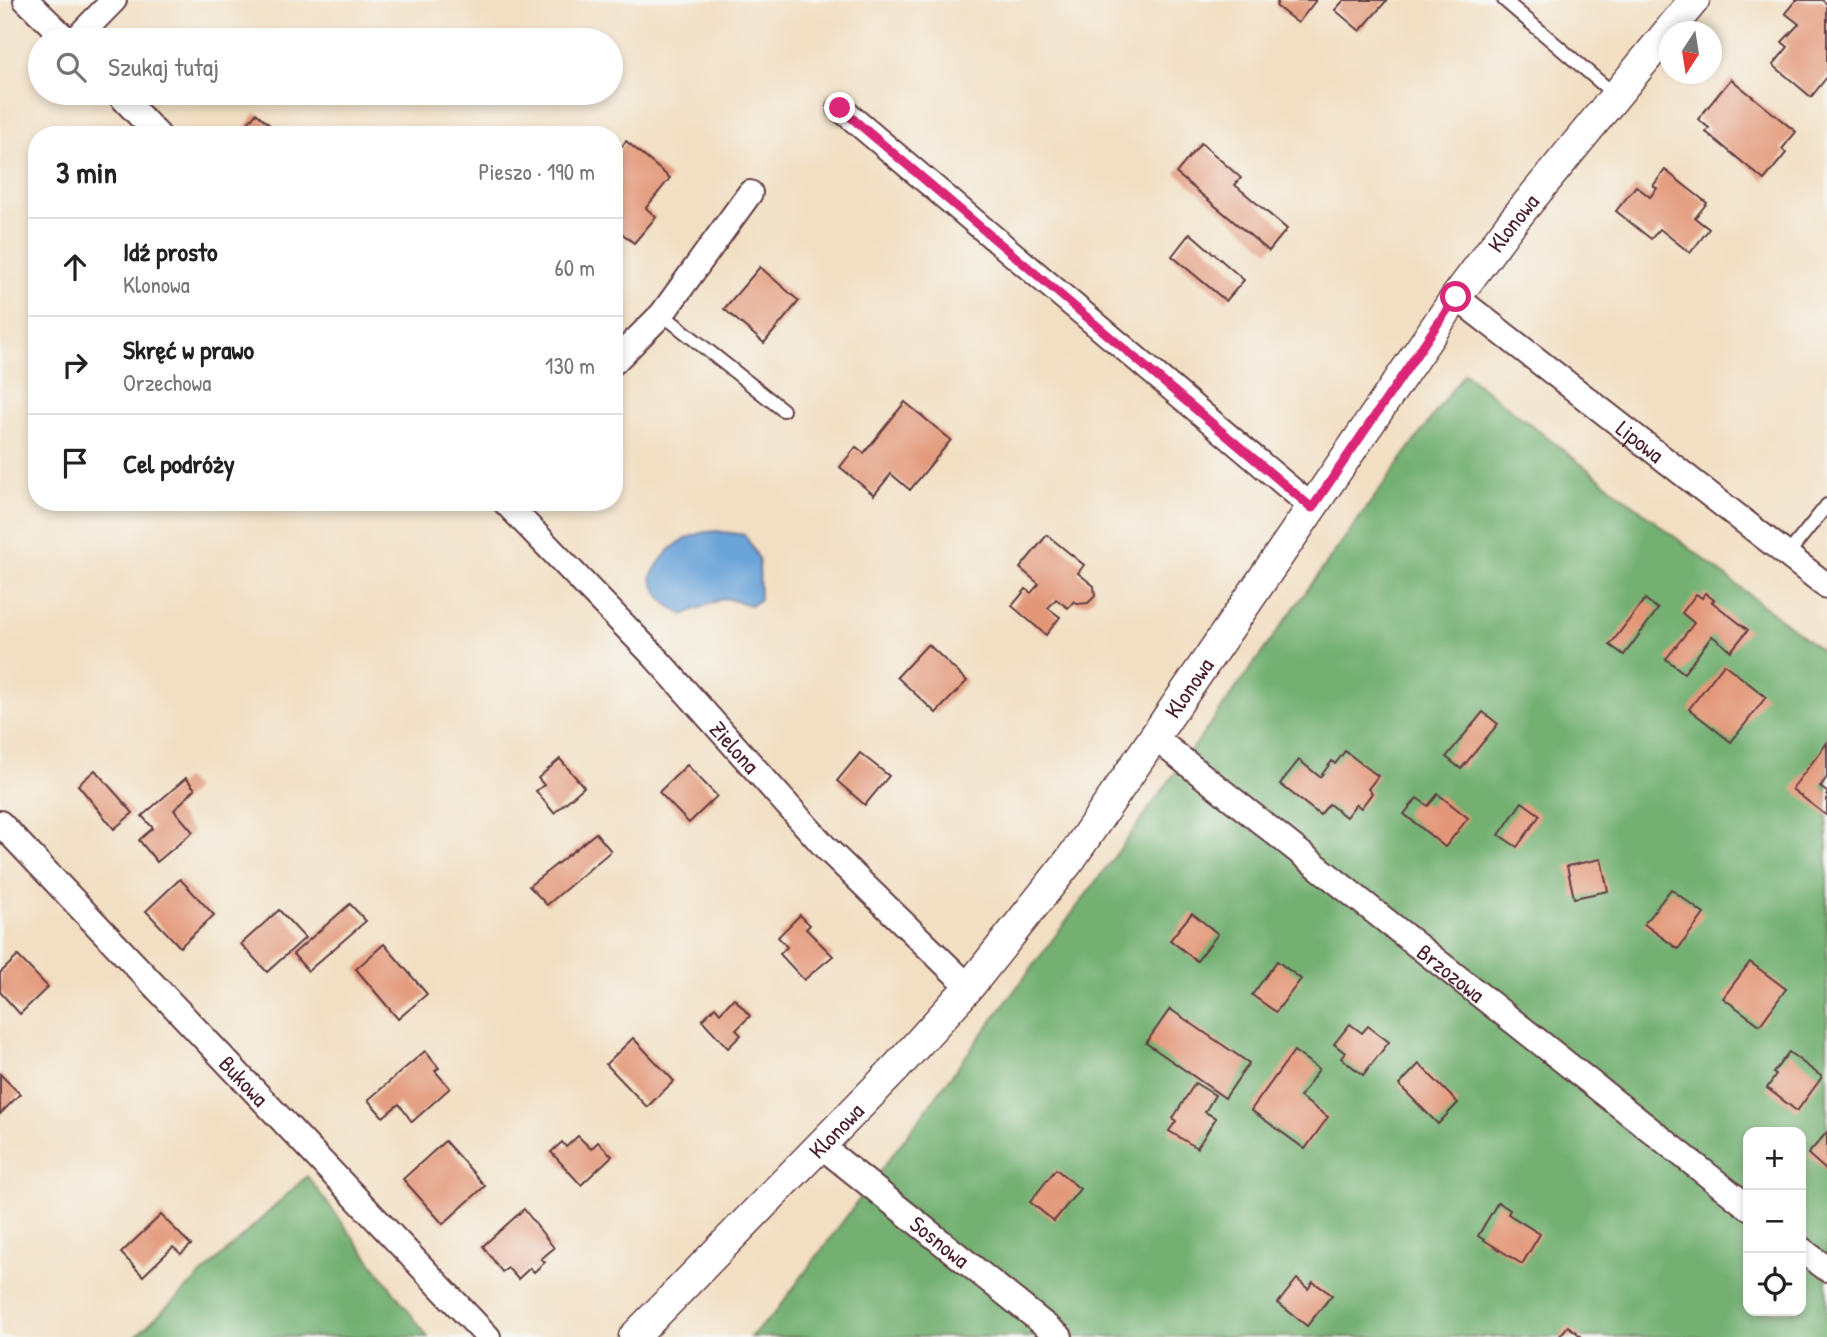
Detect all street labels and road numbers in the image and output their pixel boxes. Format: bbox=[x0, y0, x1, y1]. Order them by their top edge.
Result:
street label: Klonowa bbox=[1480, 186, 1545, 258]
street label: Lipowa bbox=[1610, 412, 1671, 469]
street label: Klonowa bbox=[1157, 651, 1220, 724]
street label: Zielona bbox=[703, 714, 767, 780]
street label: Brzozowa bbox=[1411, 936, 1492, 1009]
street label: Bukowa bbox=[213, 1048, 276, 1113]
street label: Klonowa bbox=[801, 1095, 870, 1165]
street label: Sosnowa bbox=[904, 1208, 977, 1275]

